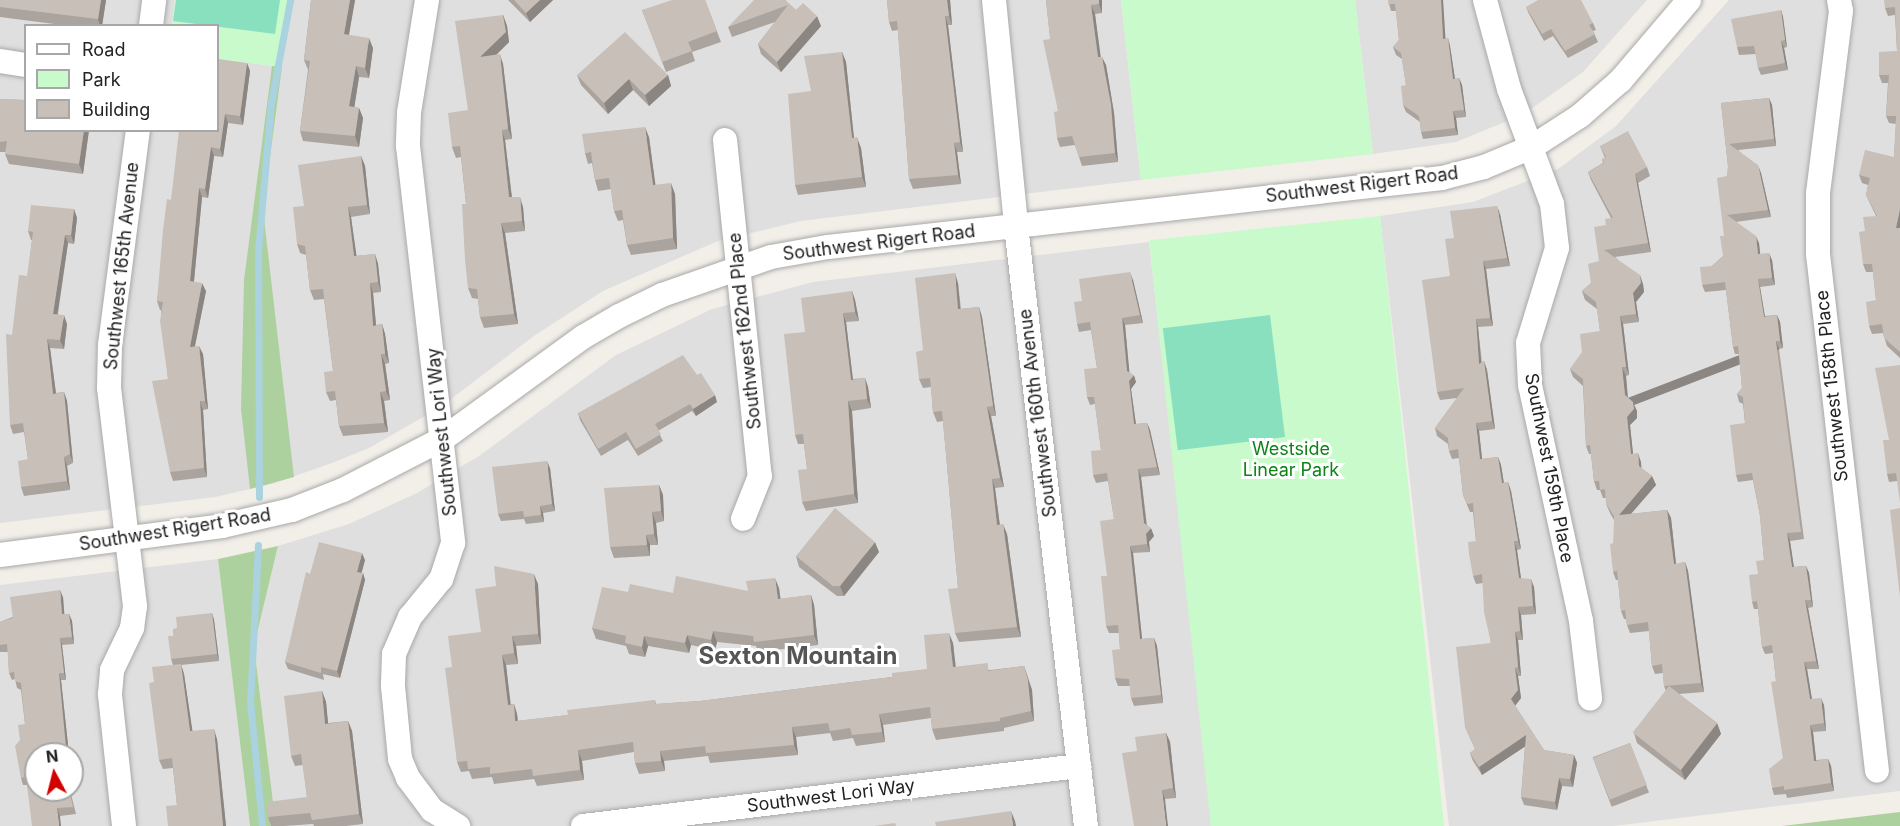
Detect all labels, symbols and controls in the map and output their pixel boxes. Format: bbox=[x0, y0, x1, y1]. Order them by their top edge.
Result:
legend bbox=[24, 24, 219, 132]
text: Road bbox=[82, 39, 125, 60]
text: Park bbox=[82, 69, 121, 90]
text: Building bbox=[82, 99, 150, 120]
street label: Southwest 165th Avenue bbox=[100, 161, 144, 371]
street label: Southwest Rigert Road bbox=[1265, 162, 1459, 208]
street label: Southwest Rigert Road bbox=[782, 220, 976, 266]
street label: Southwest 162nd Place bbox=[724, 232, 766, 430]
street label: Southwest 158th Place bbox=[1811, 289, 1853, 483]
street label: Southwest 160th Avenue bbox=[1014, 308, 1062, 518]
street label: Southwest Lori Way bbox=[422, 347, 462, 517]
street label: Southwest 159th Place bbox=[1520, 371, 1578, 565]
park label: Westside Linear Park bbox=[1243, 439, 1339, 482]
street label: Southwest Rigert Road bbox=[78, 504, 272, 556]
district label: Sexton Mountain bbox=[699, 642, 897, 670]
north arrow bbox=[24, 742, 84, 802]
text: N bbox=[45, 745, 59, 767]
street label: Southwest Lori Way bbox=[746, 775, 916, 817]

